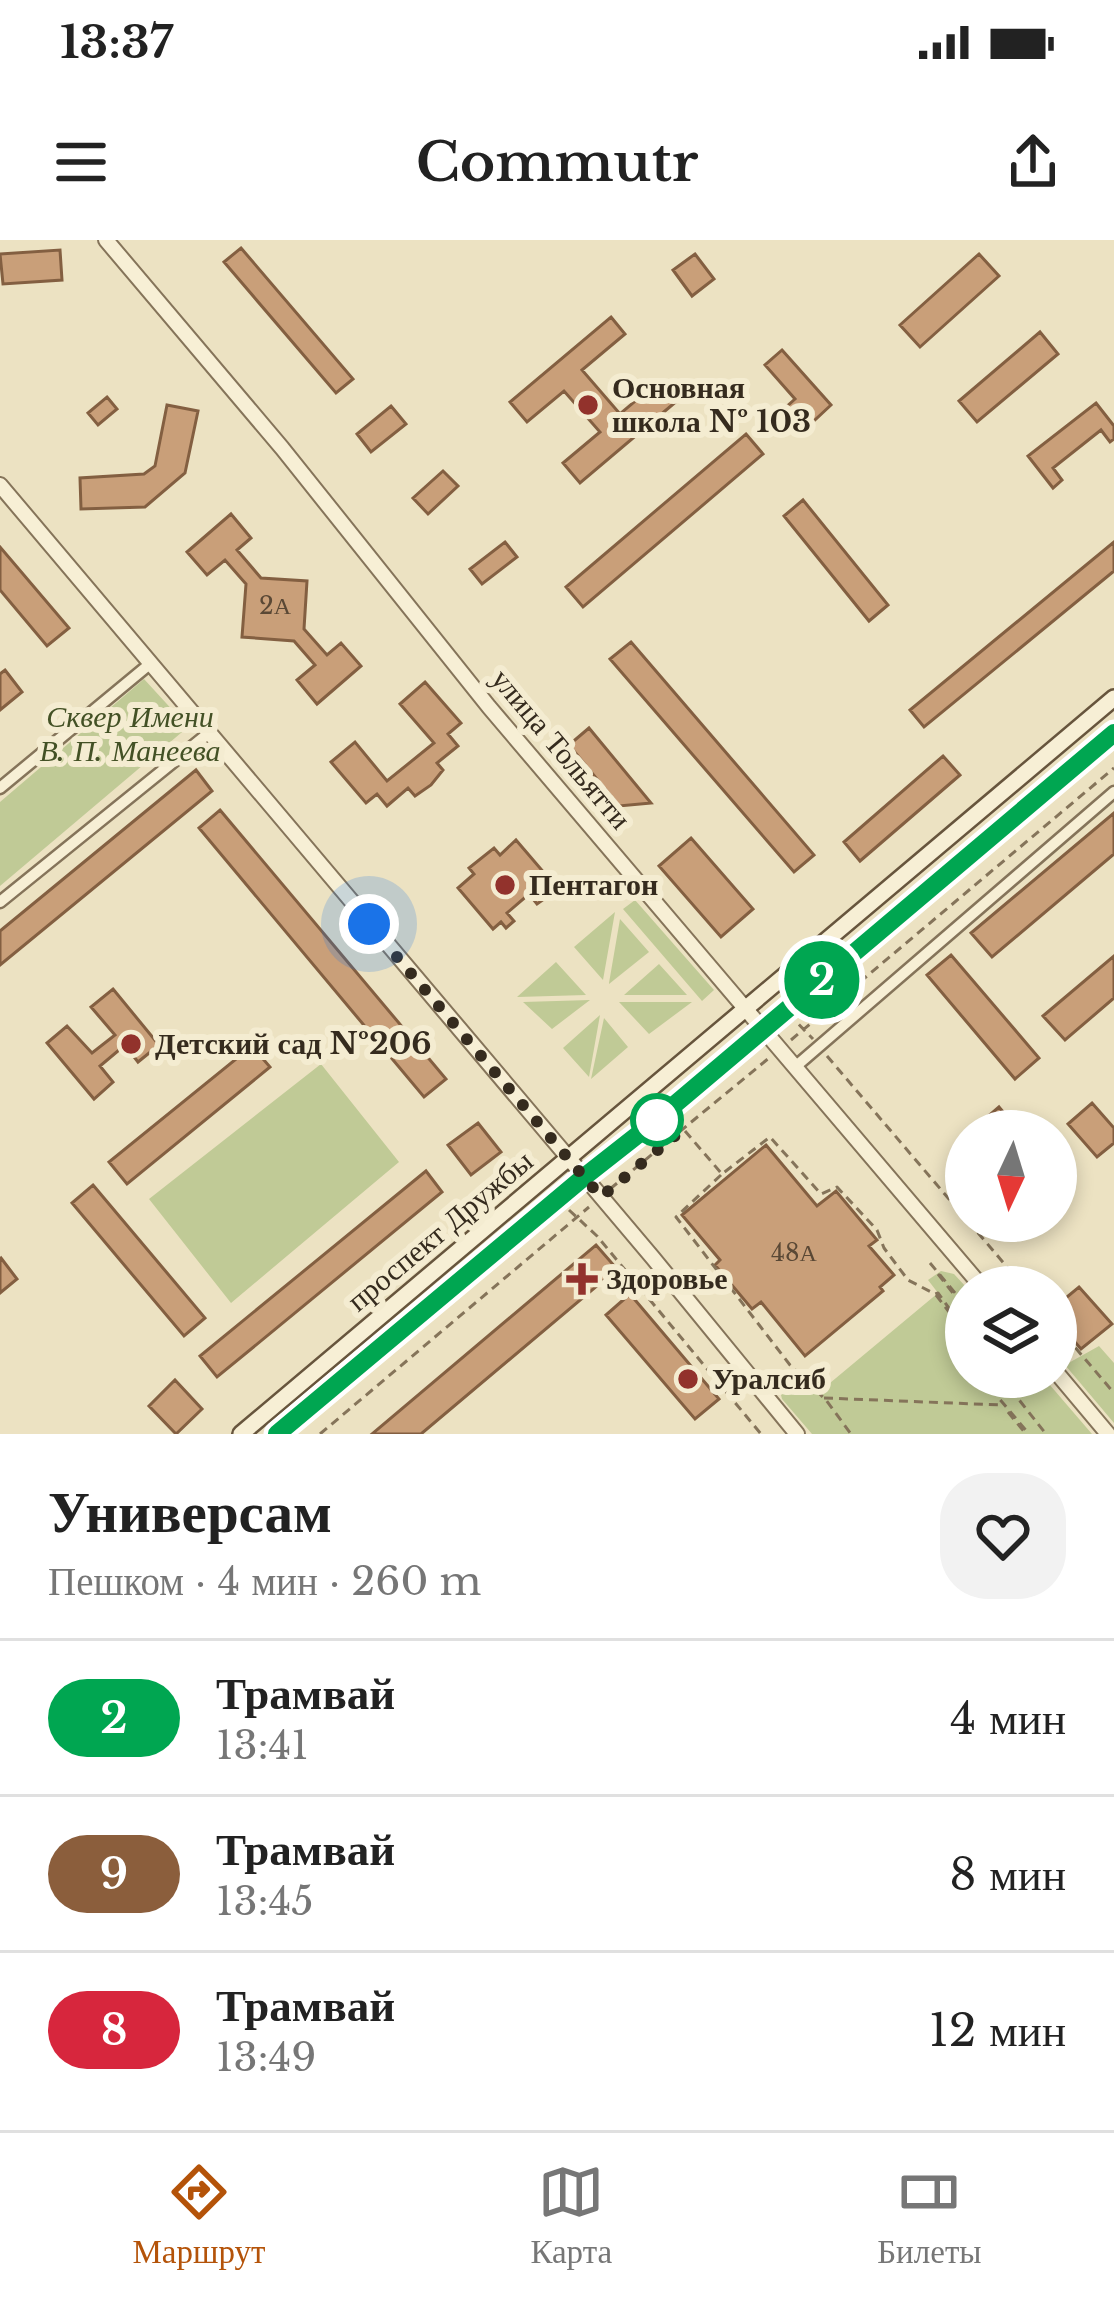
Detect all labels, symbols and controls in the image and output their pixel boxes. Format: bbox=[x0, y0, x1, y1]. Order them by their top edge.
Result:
text: 13:37 bbox=[60, 14, 173, 70]
icon: menu bbox=[48, 129, 114, 195]
text: Commutr bbox=[416, 129, 698, 196]
icon: share bbox=[1000, 129, 1066, 195]
place label: Основная школа № 103 bbox=[612, 369, 811, 440]
marker: Основная школа № 103 bbox=[575, 392, 601, 418]
house number: 2А bbox=[259, 591, 292, 620]
street label: улица Тольятти bbox=[484, 661, 639, 836]
park label: Сквер Имени В. П. Манеева bbox=[39, 698, 221, 769]
place label: Пентагон bbox=[529, 866, 658, 903]
marker: Пентагон bbox=[492, 872, 518, 898]
your location bbox=[339, 894, 399, 954]
line badge: 2 bbox=[783, 941, 861, 1019]
text: 2 bbox=[808, 954, 836, 1006]
place label: Детский сад №206 bbox=[155, 1025, 432, 1062]
marker: Детский сад №206 bbox=[118, 1031, 144, 1057]
unlabelled marker bbox=[632, 1095, 682, 1145]
north arrow bbox=[945, 1110, 1077, 1242]
map controls bbox=[945, 1110, 1077, 1398]
street label: проспект Дружбы bbox=[339, 1142, 540, 1319]
house number: 48А bbox=[771, 1238, 818, 1267]
place label: Здоровье bbox=[606, 1260, 728, 1297]
marker: Здоровье bbox=[569, 1266, 595, 1292]
button: layers bbox=[945, 1266, 1077, 1398]
place label: Уралсиб bbox=[712, 1360, 826, 1397]
marker: Уралсиб bbox=[675, 1366, 701, 1392]
button: heart bbox=[940, 1473, 1066, 1599]
text: Универсам bbox=[48, 1477, 332, 1547]
text: Пешком · 4 мин · 260 m bbox=[48, 1557, 481, 1606]
text: Трамвай bbox=[216, 1665, 395, 1721]
text: 4 мин bbox=[950, 1690, 1066, 1746]
text: 2 bbox=[100, 1692, 128, 1744]
text: 13:41 bbox=[216, 1721, 309, 1770]
text: Трамвай bbox=[216, 1821, 395, 1877]
text: 8 мин bbox=[949, 1846, 1066, 1902]
text: 9 bbox=[100, 1848, 128, 1900]
text: 13:45 bbox=[216, 1877, 314, 1926]
text: Трамвай bbox=[216, 1977, 395, 2033]
text: 12 мин bbox=[929, 2002, 1066, 2058]
text: 8 bbox=[101, 2004, 127, 2056]
text: 13:49 bbox=[216, 2033, 316, 2082]
tab: Маршрут bbox=[133, 2159, 265, 2272]
tab: Карта bbox=[530, 2159, 612, 2272]
tab: Билеты bbox=[877, 2159, 981, 2272]

